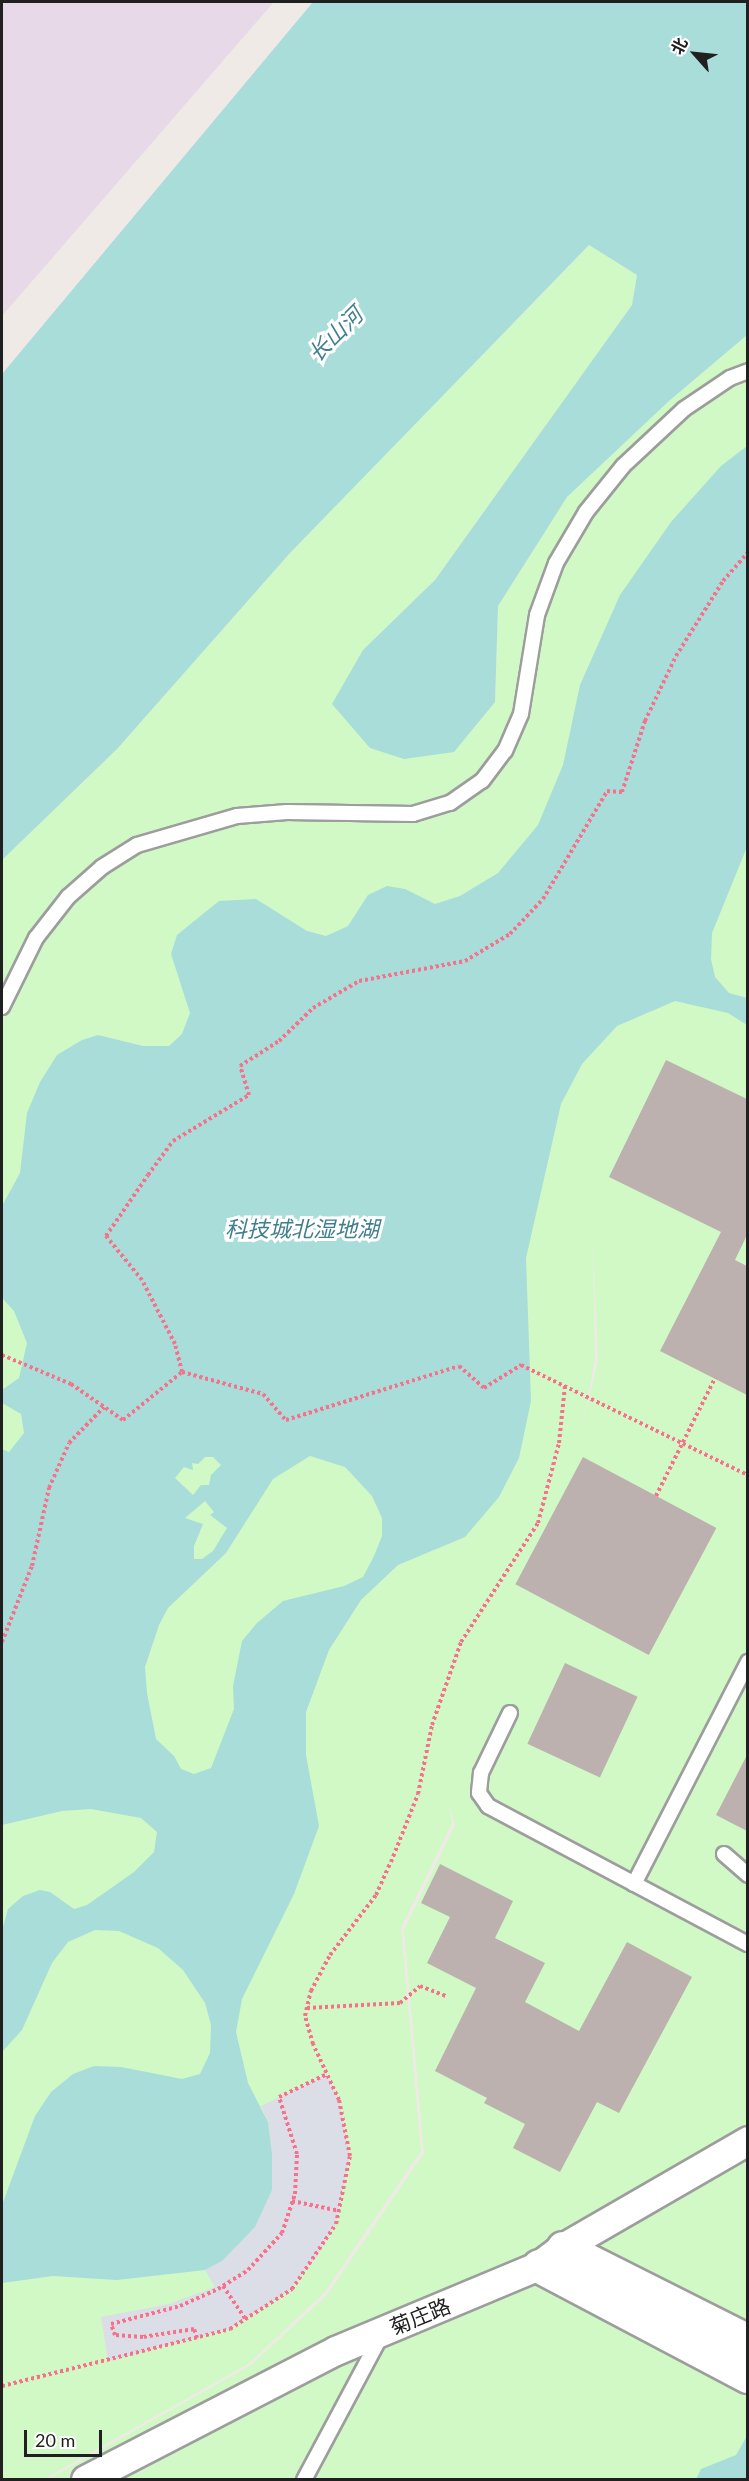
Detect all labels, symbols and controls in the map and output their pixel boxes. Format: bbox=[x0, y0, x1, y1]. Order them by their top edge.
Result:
north arrow bbox=[665, 24, 725, 84]
text: 北 bbox=[666, 34, 691, 57]
water label: 长山河 bbox=[302, 301, 368, 367]
water label: 科技城北湿地湖 bbox=[225, 1216, 379, 1242]
street label: 菊庄路 bbox=[386, 2293, 454, 2339]
scale bar bbox=[27, 2418, 105, 2456]
text: 20 m bbox=[35, 2429, 75, 2451]

